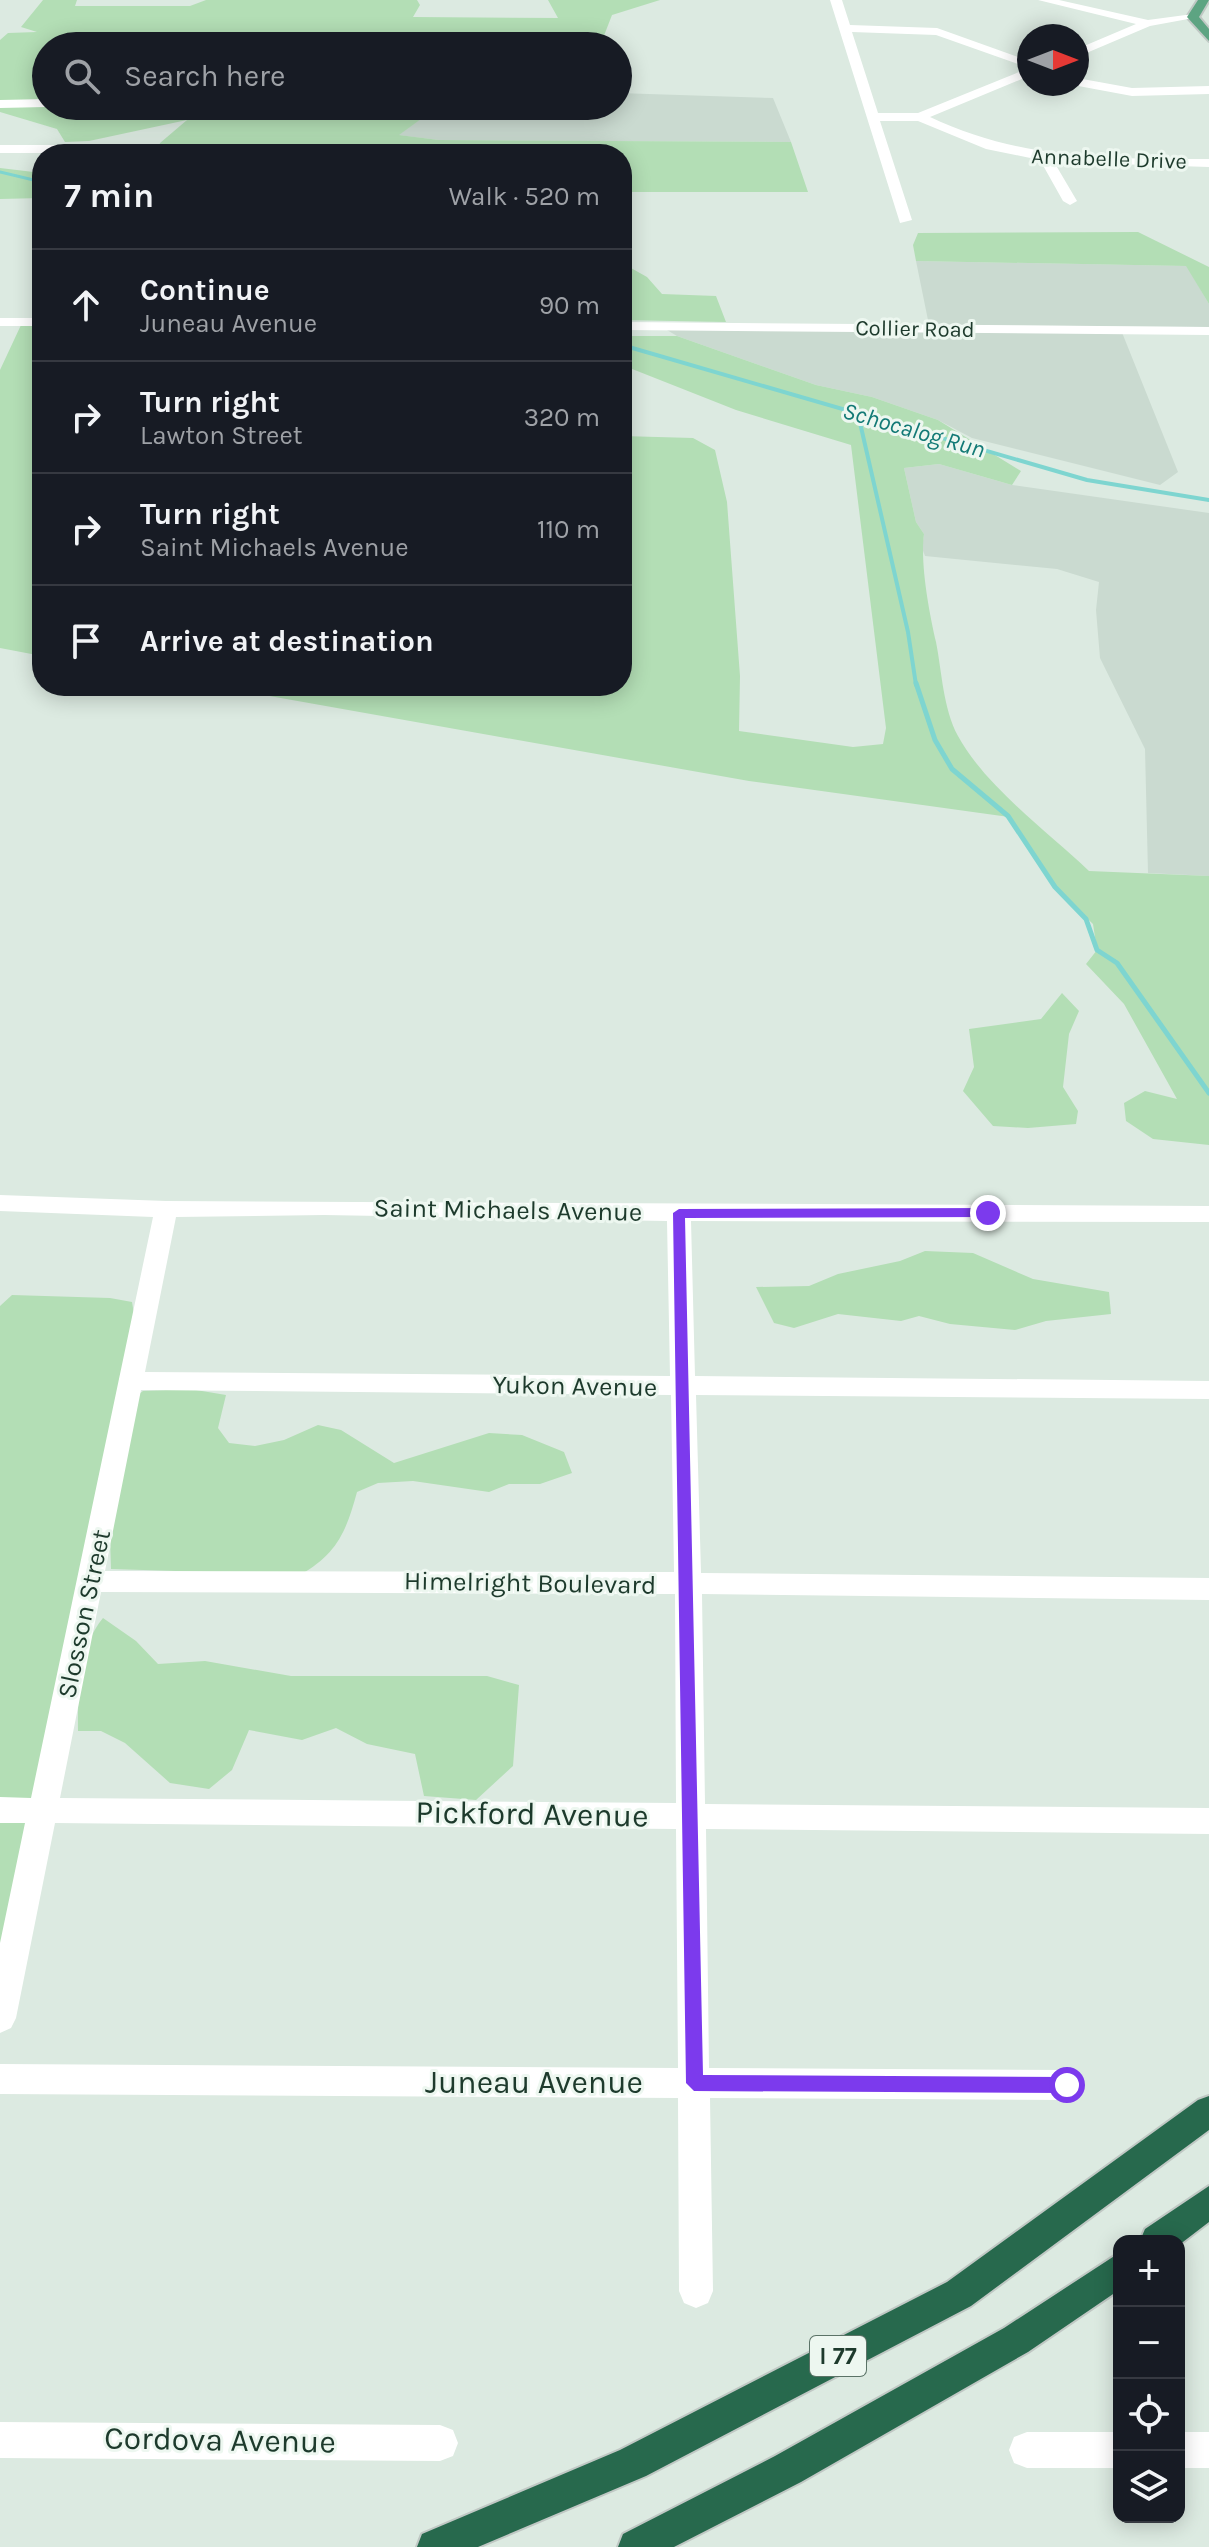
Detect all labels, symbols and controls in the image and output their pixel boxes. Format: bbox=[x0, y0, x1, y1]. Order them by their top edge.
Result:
north arrow bbox=[1017, 24, 1089, 96]
search box bbox=[32, 32, 632, 120]
icon: search bbox=[60, 54, 104, 98]
text: Search here bbox=[124, 58, 285, 94]
street label: Annabelle Drive bbox=[1031, 143, 1187, 175]
text: 7 min bbox=[64, 176, 154, 216]
text: Walk · 520 m bbox=[449, 181, 600, 212]
text: Continue bbox=[140, 272, 270, 308]
icon: ahead bbox=[64, 283, 108, 327]
text: 90 m bbox=[539, 290, 600, 321]
text: Juneau Avenue bbox=[140, 308, 317, 339]
street label: Collier Road bbox=[855, 315, 975, 343]
text: Turn right bbox=[140, 384, 280, 420]
icon: right bbox=[64, 395, 108, 439]
water label: Schocalog Run bbox=[840, 396, 988, 464]
text: 320 m bbox=[524, 402, 600, 433]
text: Lawton Street bbox=[140, 420, 303, 451]
text: Turn right bbox=[140, 496, 280, 532]
icon: right bbox=[64, 507, 108, 551]
text: 110 m bbox=[537, 514, 600, 545]
text: Saint Michaels Avenue bbox=[140, 532, 409, 563]
icon: arrive bbox=[64, 619, 108, 663]
text: Arrive at destination bbox=[140, 623, 434, 659]
street label: Saint Michaels Avenue bbox=[373, 1192, 643, 1228]
route end bbox=[970, 1195, 1006, 1231]
street label: Yukon Avenue bbox=[492, 1369, 658, 1403]
street label: Slosson Street bbox=[51, 1526, 117, 1701]
street label: Himelright Boulevard bbox=[404, 1565, 656, 1601]
street label: Pickford Avenue bbox=[415, 1793, 649, 1835]
street label: Juneau Avenue bbox=[425, 2064, 643, 2101]
route start bbox=[1049, 2067, 1085, 2103]
map controls bbox=[1113, 2235, 1185, 2523]
button: + bbox=[1113, 2235, 1185, 2307]
button: − bbox=[1113, 2307, 1185, 2379]
road number: I 77 bbox=[810, 2336, 866, 2376]
button: locate bbox=[1113, 2379, 1185, 2451]
street label: Cordova Avenue bbox=[104, 2419, 336, 2461]
button: layers bbox=[1113, 2451, 1185, 2523]

